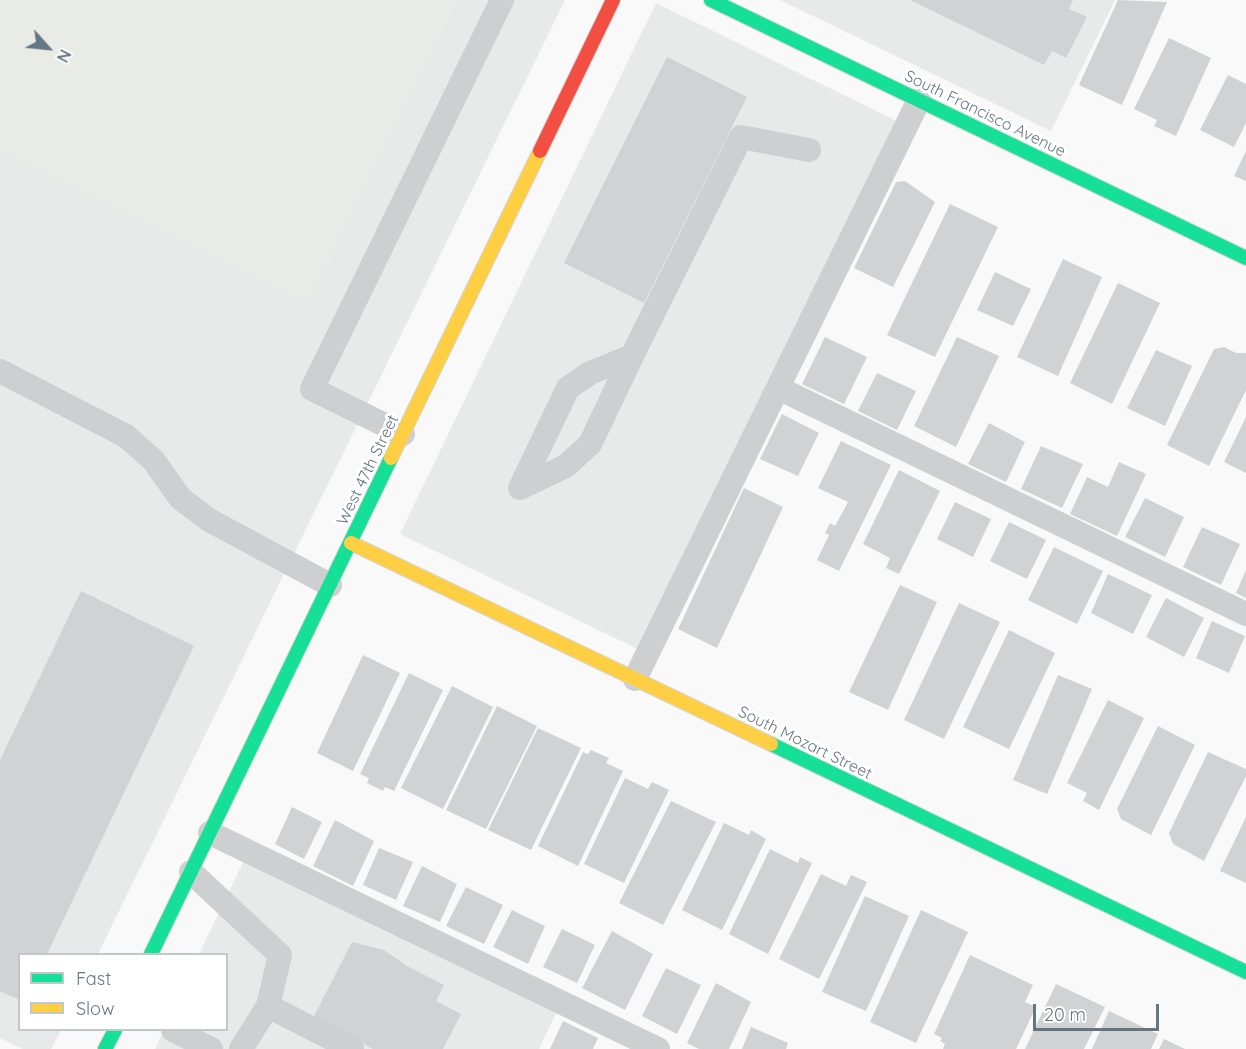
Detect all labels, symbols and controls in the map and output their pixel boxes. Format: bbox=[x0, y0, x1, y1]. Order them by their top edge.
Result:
north arrow bbox=[18, 18, 78, 78]
text: N bbox=[52, 46, 76, 66]
street label: South Francisco Avenue bbox=[901, 67, 1069, 161]
street label: West 47th Street bbox=[333, 412, 403, 528]
street label: South Mozart Street bbox=[735, 702, 875, 784]
legend bbox=[18, 953, 228, 1031]
text: Fast bbox=[76, 967, 111, 990]
scale bar bbox=[1036, 992, 1162, 1030]
text: Slow bbox=[76, 997, 114, 1020]
text: 20 m bbox=[1044, 1003, 1086, 1026]

